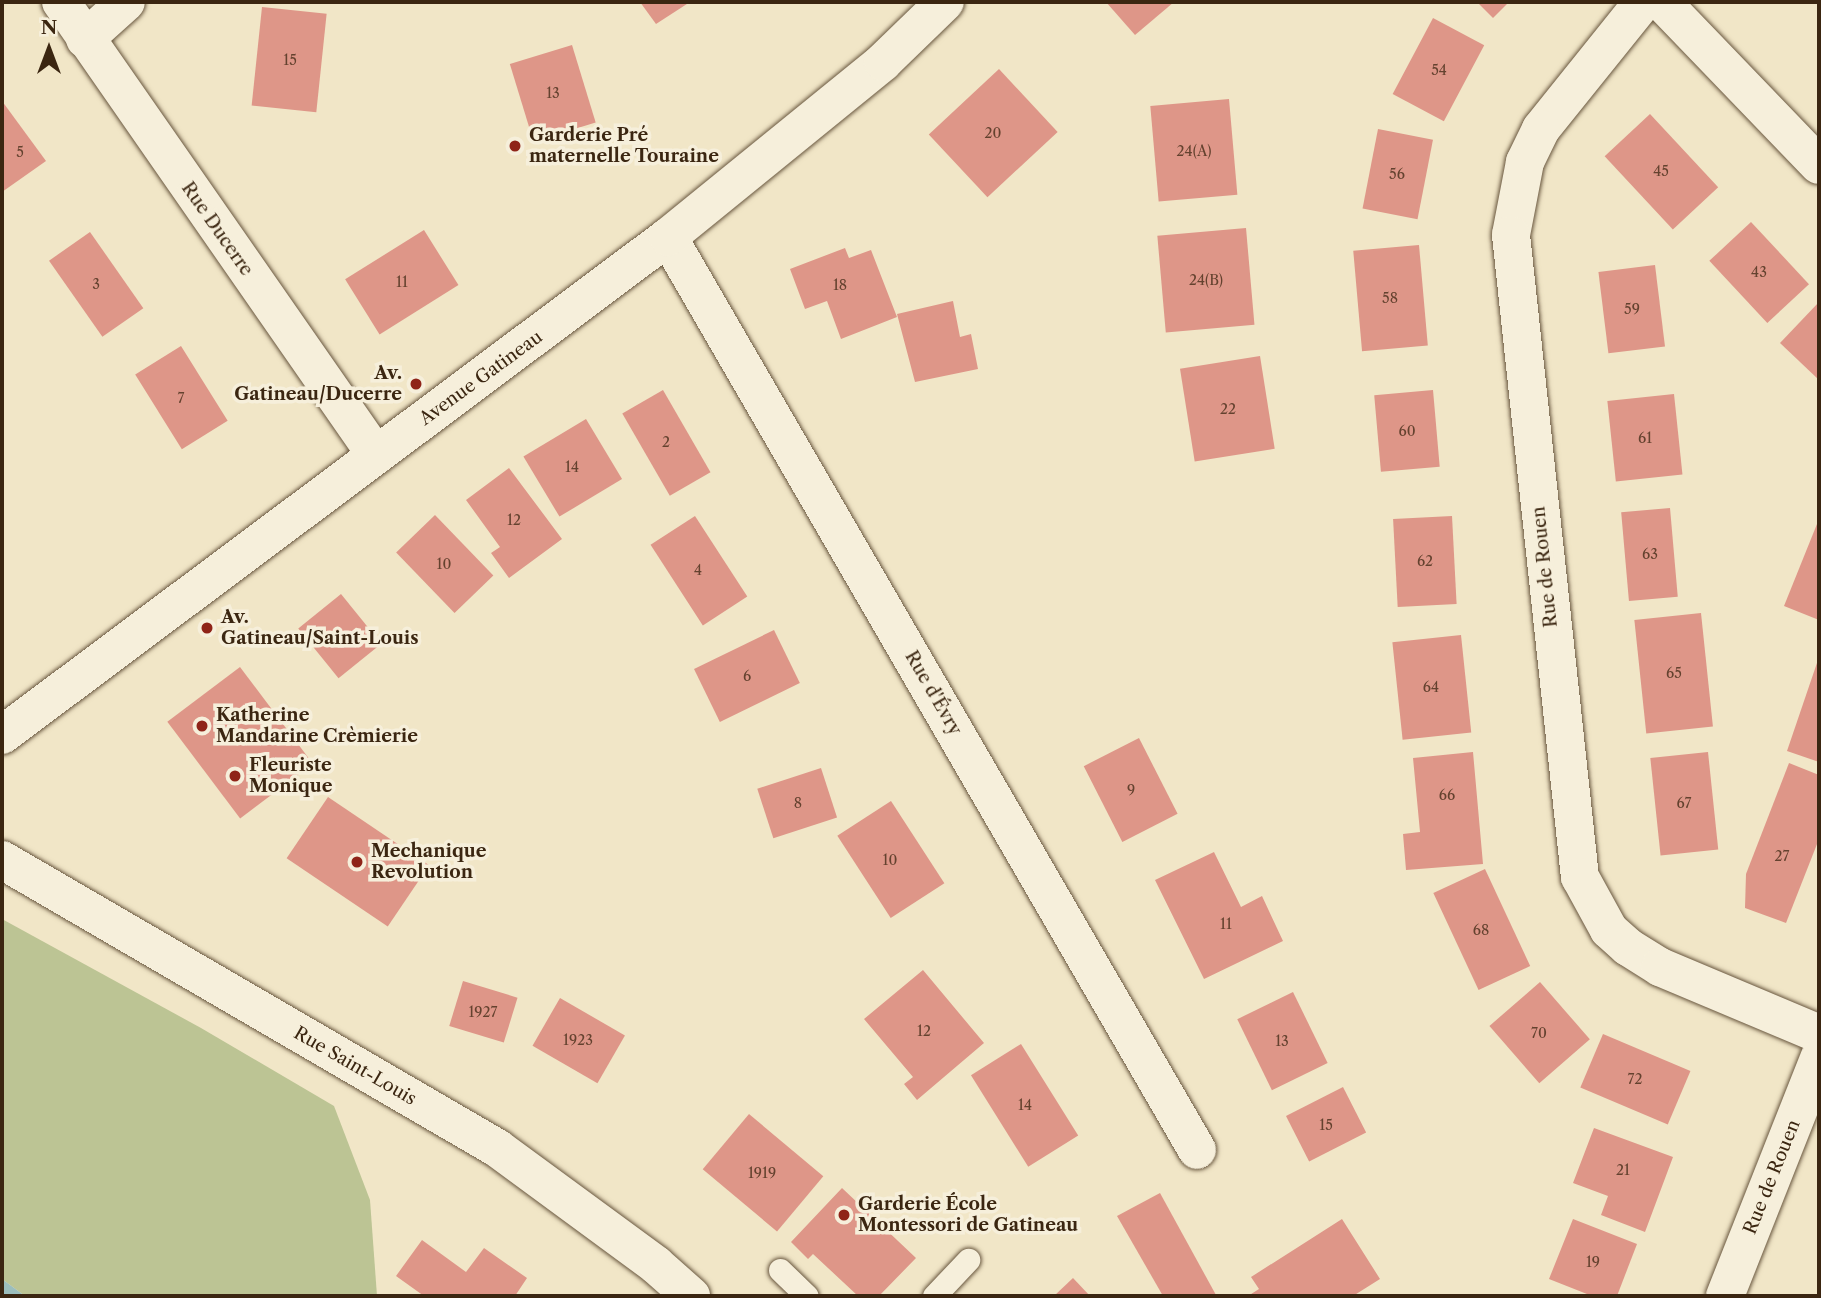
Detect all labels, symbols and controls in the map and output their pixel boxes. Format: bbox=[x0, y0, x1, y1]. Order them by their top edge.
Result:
north arrow bbox=[14, 14, 84, 84]
text: N bbox=[41, 16, 57, 39]
house number: 15 bbox=[283, 52, 297, 68]
house number: 54 bbox=[1431, 62, 1447, 78]
house number: 13 bbox=[546, 85, 560, 101]
place label: Garderie Pré maternelle Touraine bbox=[529, 125, 719, 168]
house number: 20 bbox=[985, 125, 1001, 141]
marker: Garderie Pré maternelle Touraine bbox=[507, 138, 523, 154]
house number: 24(A) bbox=[1176, 143, 1212, 159]
house number: 5 bbox=[16, 144, 24, 160]
house number: 45 bbox=[1653, 163, 1669, 179]
house number: 56 bbox=[1389, 166, 1405, 182]
street label: Rue Ducerre bbox=[177, 178, 257, 280]
house number: 43 bbox=[1751, 264, 1767, 280]
house number: 24(B) bbox=[1189, 272, 1223, 288]
house number: 11 bbox=[396, 274, 408, 290]
house number: 3 bbox=[92, 276, 100, 292]
house number: 18 bbox=[833, 277, 847, 293]
house number: 58 bbox=[1382, 290, 1398, 306]
house number: 59 bbox=[1624, 301, 1640, 317]
street label: Avenue Gatineau bbox=[415, 326, 547, 430]
place label: Av. Gatineau/Ducerre bbox=[234, 363, 402, 406]
marker: Av. Gatineau/Ducerre bbox=[408, 376, 424, 392]
house number: 7 bbox=[178, 390, 184, 406]
house number: 22 bbox=[1220, 401, 1236, 417]
house number: 60 bbox=[1398, 423, 1416, 439]
house number: 61 bbox=[1638, 430, 1652, 446]
house number: 2 bbox=[662, 434, 670, 450]
house number: 14 bbox=[565, 459, 579, 475]
street label: Rue de Rouen bbox=[1528, 505, 1562, 629]
house number: 12 bbox=[507, 512, 521, 528]
house number: 63 bbox=[1642, 546, 1658, 562]
house number: 62 bbox=[1417, 553, 1433, 569]
house number: 10 bbox=[437, 556, 451, 572]
house number: 4 bbox=[694, 562, 702, 578]
place label: Av. Gatineau/Saint-Louis bbox=[221, 607, 419, 650]
marker: Av. Gatineau/Saint-Louis bbox=[199, 620, 215, 636]
street label: Rue d'Évry bbox=[900, 647, 966, 739]
house number: 65 bbox=[1666, 665, 1682, 681]
house number: 6 bbox=[743, 668, 751, 684]
house number: 64 bbox=[1423, 679, 1439, 695]
place label: Katherine Mandarine Crèmierie bbox=[216, 705, 418, 748]
marker: Katherine Mandarine Crèmierie bbox=[194, 718, 210, 734]
place label: Fleuriste Monique bbox=[249, 755, 332, 798]
marker: Fleuriste Monique bbox=[227, 768, 243, 784]
house number: 9 bbox=[1127, 782, 1135, 798]
house number: 66 bbox=[1439, 787, 1455, 803]
house number: 8 bbox=[794, 795, 802, 811]
house number: 67 bbox=[1677, 795, 1691, 811]
place label: Mechanique Revolution bbox=[371, 841, 486, 884]
house number: 27 bbox=[1775, 848, 1789, 864]
house number: 10 bbox=[883, 852, 897, 868]
marker: Mechanique Revolution bbox=[349, 854, 365, 870]
house number: 11 bbox=[1220, 916, 1232, 932]
house number: 68 bbox=[1473, 922, 1489, 938]
house number: 1927 bbox=[468, 1004, 498, 1020]
street label: Rue Saint-Louis bbox=[290, 1022, 420, 1110]
house number: 12 bbox=[917, 1023, 931, 1039]
house number: 70 bbox=[1531, 1025, 1547, 1041]
house number: 1923 bbox=[563, 1032, 593, 1048]
house number: 13 bbox=[1275, 1033, 1289, 1049]
house number: 72 bbox=[1628, 1071, 1642, 1087]
house number: 14 bbox=[1018, 1097, 1032, 1113]
house number: 15 bbox=[1319, 1117, 1333, 1133]
street label: Rue de Rouen bbox=[1739, 1117, 1805, 1237]
house number: 21 bbox=[1616, 1162, 1630, 1178]
house number: 1919 bbox=[748, 1165, 776, 1181]
place label: Garderie École Montessori de Gatineau bbox=[858, 1194, 1078, 1236]
marker: Garderie École Montessori de Gatineau bbox=[836, 1207, 852, 1223]
house number: 19 bbox=[1586, 1254, 1600, 1270]

